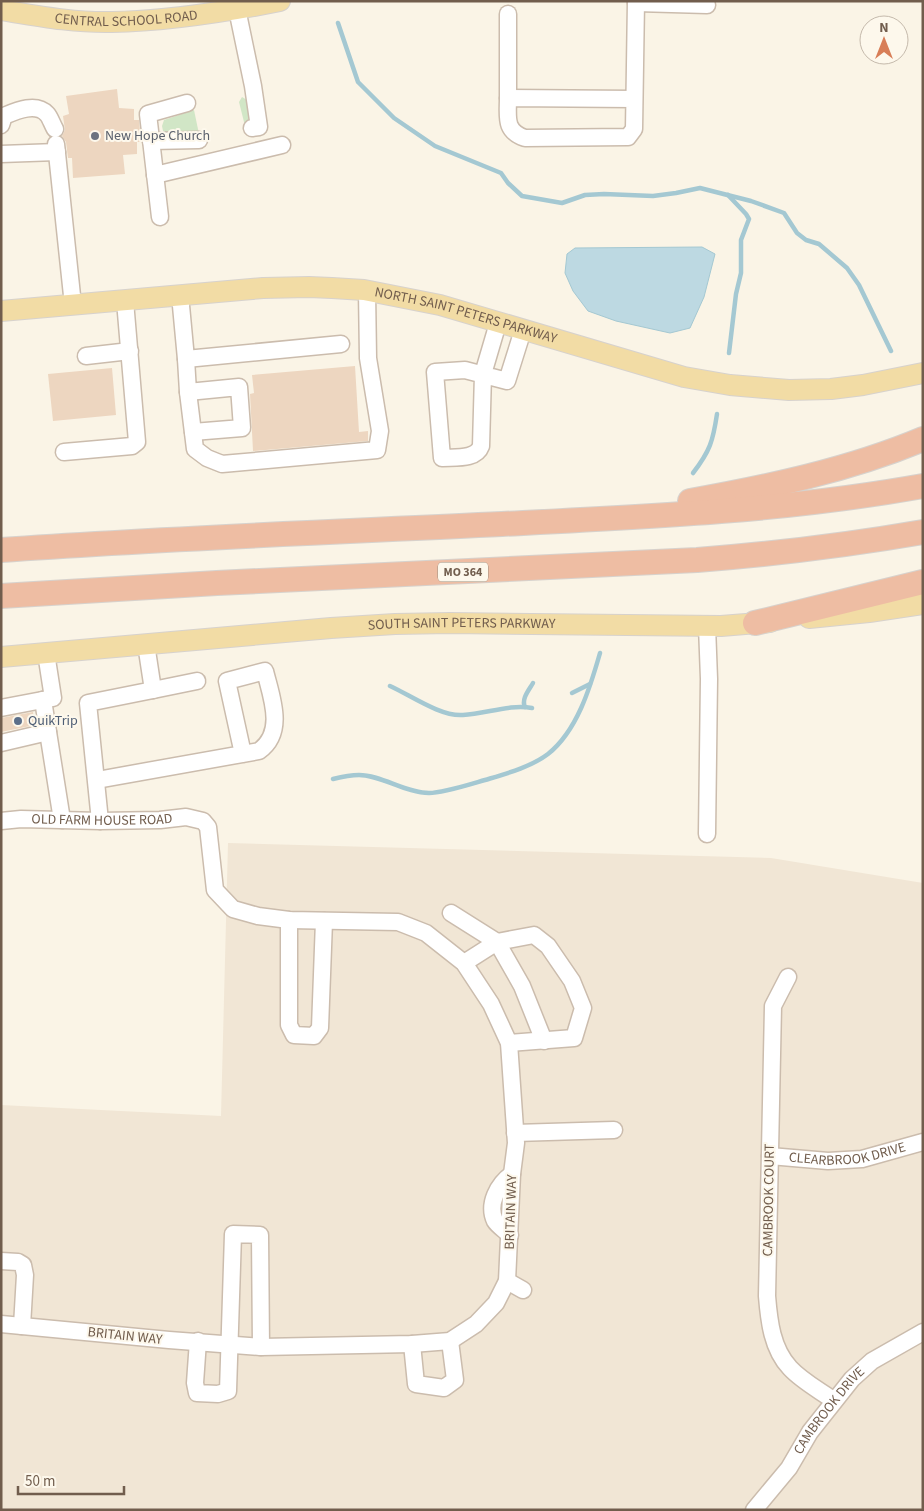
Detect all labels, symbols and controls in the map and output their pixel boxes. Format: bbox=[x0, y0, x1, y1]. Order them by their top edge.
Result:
street label: CENTRAL SCHOOL ROAD bbox=[53, 5, 199, 32]
north arrow bbox=[859, 15, 909, 65]
text: N bbox=[879, 18, 889, 38]
place label: New Hope Church bbox=[105, 126, 210, 146]
marker: New Hope Church bbox=[89, 130, 101, 142]
street label: NORTH SAINT PETERS PARKWAY bbox=[373, 282, 560, 349]
road number: MO 364 bbox=[438, 562, 488, 582]
street label: SOUTH SAINT PETERS PARKWAY bbox=[367, 613, 556, 636]
place label: QuikTrip bbox=[28, 711, 78, 731]
marker: QuikTrip bbox=[12, 715, 24, 727]
street label: OLD FARM HOUSE ROAD bbox=[31, 809, 173, 831]
street label: CLEARBROOK DRIVE bbox=[788, 1137, 908, 1171]
street label: CAMBROOK COURT bbox=[758, 1143, 780, 1257]
street label: BRITAIN WAY bbox=[500, 1174, 522, 1250]
street label: BRITAIN WAY bbox=[87, 1322, 164, 1350]
street label: CAMBROOK DRIVE bbox=[789, 1362, 869, 1458]
scale bar bbox=[18, 1464, 124, 1496]
text: 50 m bbox=[25, 1471, 55, 1492]

